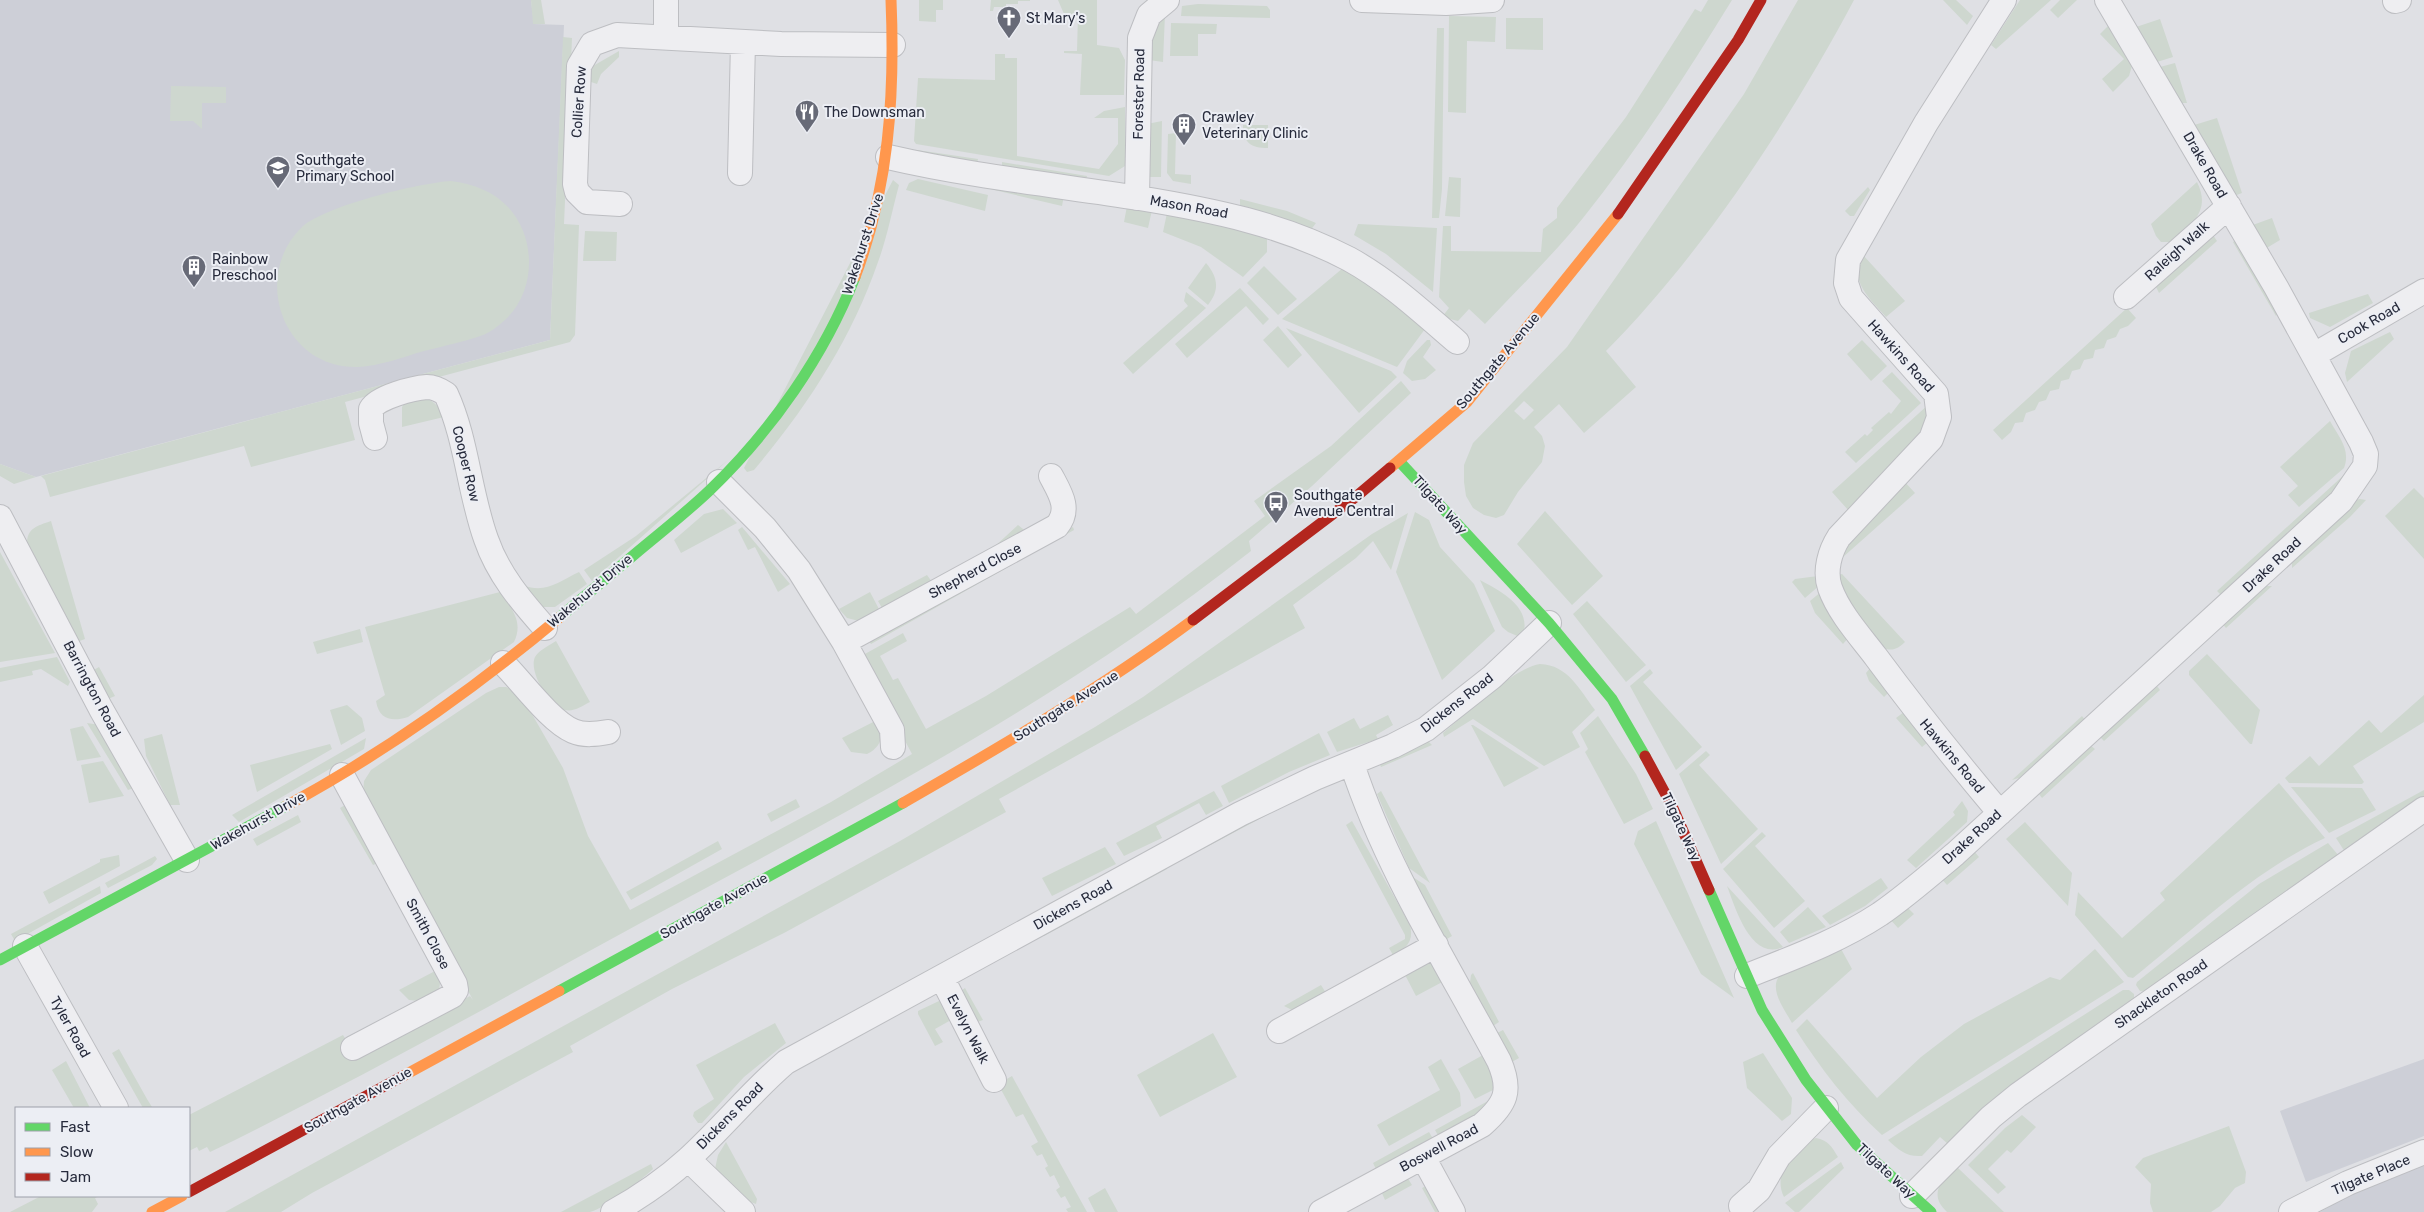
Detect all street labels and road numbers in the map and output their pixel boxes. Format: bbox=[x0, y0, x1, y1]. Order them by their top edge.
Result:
street label: Forester Road bbox=[1130, 48, 1148, 140]
street label: Collier Row bbox=[568, 66, 590, 138]
street label: Drake Road bbox=[2179, 129, 2231, 201]
street label: Wakehurst Drive bbox=[839, 191, 887, 297]
street label: Mason Road bbox=[1149, 192, 1229, 222]
street label: Raleigh Walk bbox=[2141, 217, 2213, 284]
street label: Cook Road bbox=[2335, 298, 2403, 348]
street label: Southgate Avenue bbox=[1453, 309, 1543, 413]
street label: Hawkins Road bbox=[1864, 316, 1938, 396]
street label: Cooper Row bbox=[448, 424, 484, 504]
street label: Tilgate Way bbox=[1409, 472, 1471, 538]
street label: Drake Road bbox=[2239, 534, 2305, 596]
street label: Shepherd Close bbox=[926, 539, 1024, 603]
street label: Wakehurst Drive bbox=[544, 551, 636, 631]
street label: Barrington Road bbox=[59, 638, 125, 740]
street label: Southgate Avenue bbox=[1010, 667, 1122, 745]
street label: Dickens Road bbox=[1417, 669, 1497, 737]
street label: Hawkins Road bbox=[1916, 715, 1988, 797]
street label: Wakehurst Drive bbox=[208, 788, 308, 854]
street label: Tilgate Way bbox=[1658, 790, 1704, 864]
street label: Drake Road bbox=[1939, 806, 2005, 868]
street label: Southgate Avenue bbox=[657, 869, 771, 943]
street label: Dickens Road bbox=[1031, 876, 1115, 934]
street label: Smith Close bbox=[402, 896, 454, 972]
street label: Shackleton Road bbox=[2111, 956, 2211, 1032]
street label: Evelyn Walk bbox=[943, 991, 993, 1067]
street label: Tyler Road bbox=[46, 993, 94, 1061]
street label: Southgate Avenue bbox=[301, 1063, 415, 1137]
street label: Dickens Road bbox=[693, 1079, 767, 1153]
street label: Boswell Road bbox=[1397, 1120, 1481, 1176]
street label: Tilgate Way bbox=[1853, 1140, 1919, 1202]
street label: Tilgate Place bbox=[2329, 1151, 2413, 1199]

